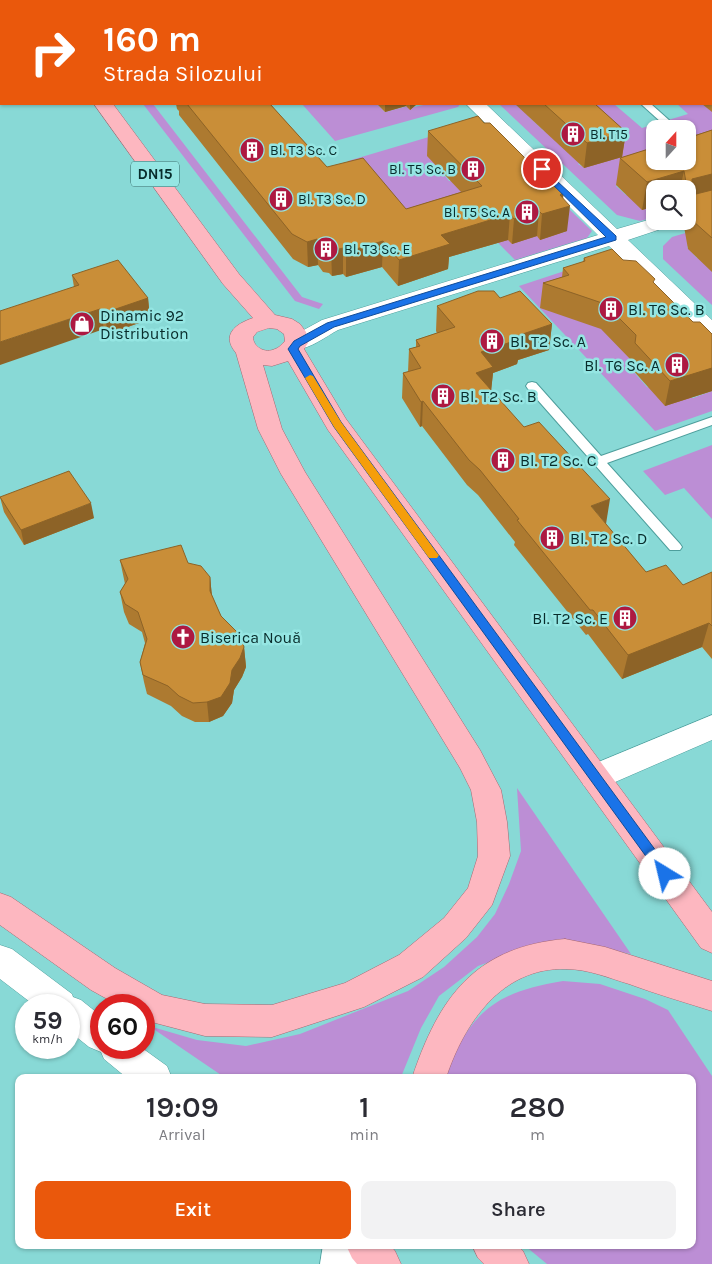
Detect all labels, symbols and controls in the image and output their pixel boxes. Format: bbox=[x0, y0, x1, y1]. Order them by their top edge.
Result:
text: 160 m bbox=[103, 19, 201, 60]
icon: right bbox=[20, 20, 85, 85]
text: Strada Silozului bbox=[103, 61, 263, 87]
north arrow bbox=[646, 120, 696, 170]
map controls bbox=[646, 120, 696, 230]
building icon: Bl. T15 bbox=[560, 121, 586, 147]
place label: Bl. T15 bbox=[590, 126, 628, 143]
building icon: Bl. T3 Sc. C bbox=[239, 137, 265, 163]
place label: Bl. T3 Sc. C bbox=[270, 142, 337, 159]
pin bbox=[521, 148, 563, 190]
icon: arrive bbox=[528, 155, 556, 183]
building icon: Bl. T5 Sc. B bbox=[460, 156, 486, 182]
place label: Bl. T5 Sc. B bbox=[389, 161, 456, 178]
road number: DN15 bbox=[131, 162, 179, 186]
button: search bbox=[646, 180, 696, 230]
building icon: Bl. T3 Sc. D bbox=[268, 186, 294, 212]
place label: Bl. T3 Sc. D bbox=[298, 191, 366, 208]
building icon: Bl. T5 Sc. A bbox=[514, 199, 540, 225]
place label: Bl. T5 Sc. A bbox=[444, 204, 510, 221]
building icon: Bl. T3 Sc. E bbox=[313, 236, 339, 262]
place label: Bl. T3 Sc. E bbox=[344, 241, 410, 258]
building icon: Bl. T6 Sc. B bbox=[598, 296, 624, 322]
place label: Bl. T6 Sc. B bbox=[628, 300, 705, 319]
place label: Dinamic 92 Distribution bbox=[100, 306, 189, 343]
shop icon: Dinamic 92 Distribution bbox=[69, 311, 95, 337]
building icon: Bl. T2 Sc. A bbox=[479, 328, 505, 354]
place label: Bl. T2 Sc. A bbox=[510, 332, 586, 351]
building icon: Bl. T6 Sc. A bbox=[664, 352, 690, 378]
place label: Bl. T6 Sc. A bbox=[584, 356, 660, 375]
building icon: Bl. T2 Sc. B bbox=[430, 383, 456, 409]
place label: Bl. T2 Sc. B bbox=[460, 387, 537, 406]
building icon: Bl. T2 Sc. C bbox=[490, 447, 516, 473]
place label: Bl. T2 Sc. C bbox=[520, 451, 597, 470]
building icon: Bl. T2 Sc. D bbox=[539, 525, 565, 551]
place label: Bl. T2 Sc. D bbox=[570, 529, 647, 548]
building icon: Bl. T2 Sc. E bbox=[612, 605, 638, 631]
place label: Bl. T2 Sc. E bbox=[532, 609, 608, 628]
church icon: Biserica Nouă bbox=[170, 624, 196, 650]
place label: Biserica Nouă bbox=[200, 628, 301, 647]
position arrow bbox=[638, 847, 690, 899]
speed limit sign: 60 bbox=[90, 994, 155, 1059]
text: 59 bbox=[33, 1006, 62, 1035]
text: km/h bbox=[32, 1032, 63, 1046]
text: 19:09 bbox=[146, 1089, 219, 1125]
text: 1 bbox=[359, 1089, 369, 1125]
text: 280 bbox=[510, 1089, 565, 1125]
text: Arrival bbox=[159, 1125, 206, 1144]
text: min bbox=[349, 1125, 379, 1144]
text: m bbox=[530, 1125, 545, 1144]
button: Exit bbox=[35, 1181, 351, 1239]
button: Share bbox=[361, 1181, 676, 1239]

